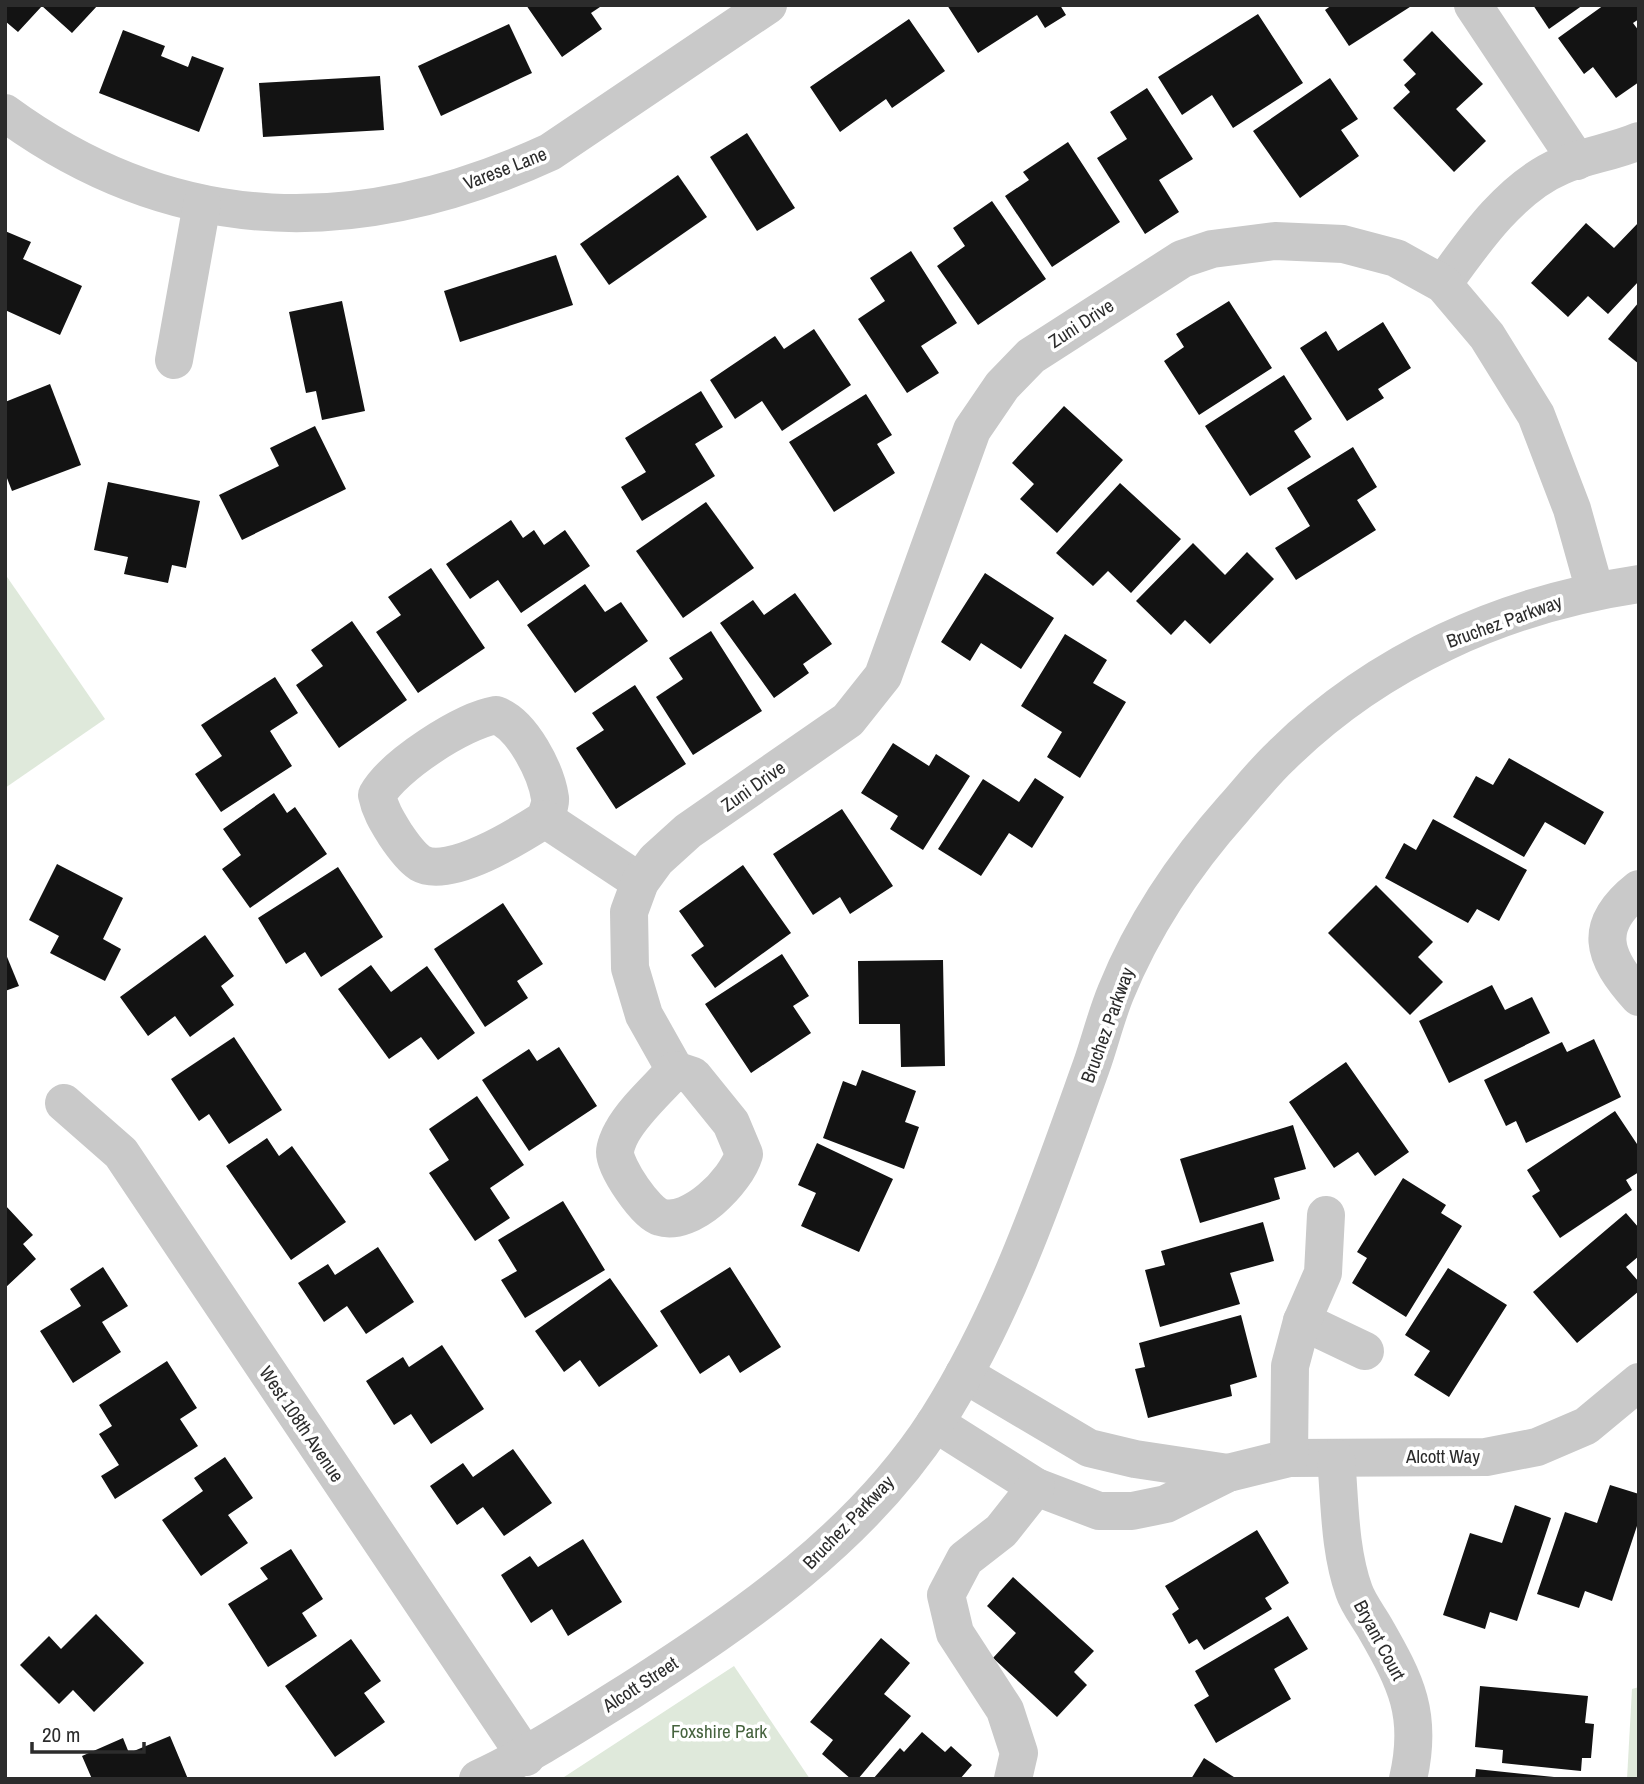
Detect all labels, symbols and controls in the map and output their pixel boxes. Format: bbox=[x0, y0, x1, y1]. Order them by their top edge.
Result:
street label: Varese Lane bbox=[460, 140, 550, 196]
street label: Zuni Drive bbox=[1043, 292, 1119, 354]
street label: Bruchez Parkway bbox=[1443, 588, 1566, 654]
street label: Zuni Drive bbox=[716, 754, 790, 818]
street label: Bruchez Parkway bbox=[1074, 963, 1140, 1086]
street label: West 108th Avenue bbox=[254, 1361, 350, 1487]
street label: Alcott Way bbox=[1405, 1443, 1480, 1469]
street label: Bruchez Parkway bbox=[797, 1469, 900, 1575]
street label: Bryant Court bbox=[1348, 1595, 1412, 1685]
street label: Alcott Street bbox=[596, 1650, 683, 1719]
scale bar bbox=[32, 1710, 144, 1754]
park label: Foxshire Park bbox=[671, 1718, 767, 1744]
text: 20 m bbox=[42, 1720, 80, 1749]

